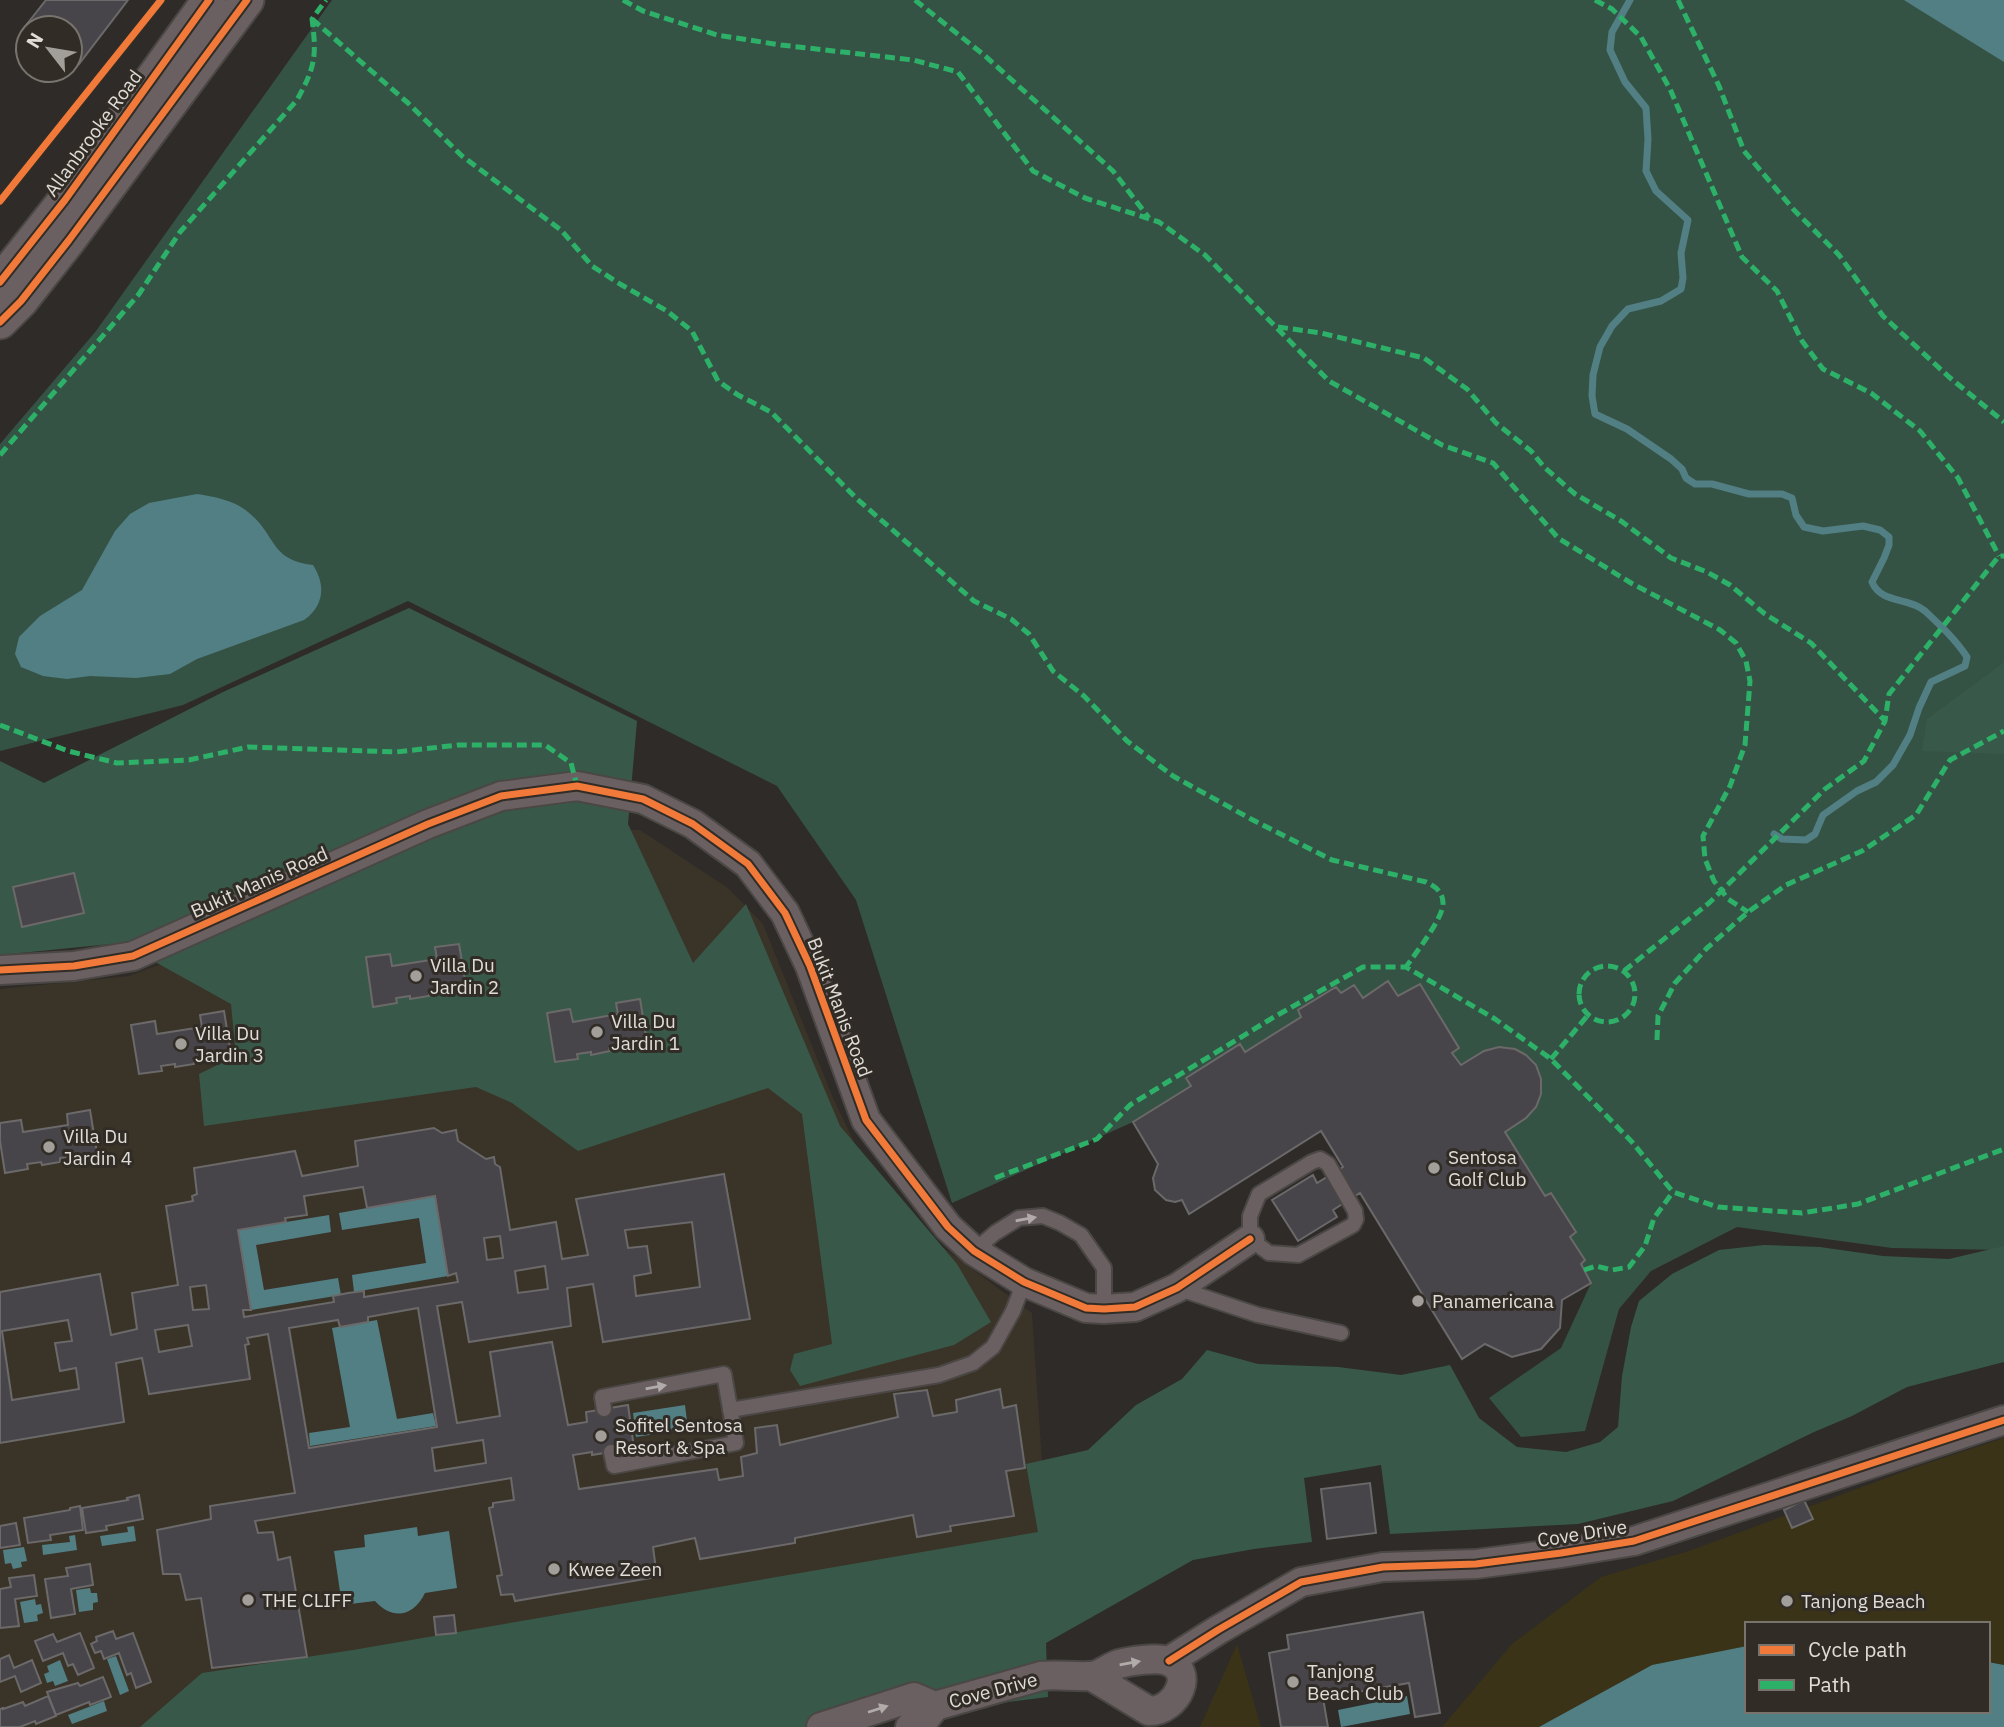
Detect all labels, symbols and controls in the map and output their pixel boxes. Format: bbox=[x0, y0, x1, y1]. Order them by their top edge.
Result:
north arrow bbox=[14, 14, 84, 84]
text: N bbox=[21, 28, 48, 52]
street label: Allanbrooke Road bbox=[39, 65, 147, 201]
street label: Bukit Manis Road bbox=[187, 841, 331, 923]
street label: Bukit Manis Road bbox=[802, 934, 878, 1080]
place label: Villa Du Jardin 2 bbox=[430, 953, 499, 999]
marker: Villa Du Jardin 2 bbox=[408, 968, 424, 984]
place label: Villa Du Jardin 1 bbox=[611, 1009, 680, 1055]
place label: Villa Du Jardin 3 bbox=[195, 1021, 264, 1067]
marker: Villa Du Jardin 1 bbox=[589, 1024, 605, 1040]
marker: Villa Du Jardin 3 bbox=[173, 1036, 189, 1052]
place label: Villa Du Jardin 4 bbox=[63, 1124, 132, 1170]
marker: Villa Du Jardin 4 bbox=[41, 1139, 57, 1155]
place label: Sentosa Golf Club bbox=[1448, 1145, 1526, 1191]
marker: Sentosa Golf Club bbox=[1426, 1160, 1442, 1176]
one-way arrow bbox=[1015, 1213, 1037, 1224]
place label: Panamericana bbox=[1432, 1289, 1554, 1313]
marker: Panamericana bbox=[1410, 1293, 1426, 1309]
one-way arrow bbox=[645, 1381, 667, 1392]
place label: Sofitel Sentosa Resort & Spa bbox=[615, 1413, 743, 1459]
marker: Sofitel Sentosa Resort & Spa bbox=[593, 1428, 609, 1444]
street label: Cove Drive bbox=[1535, 1514, 1629, 1552]
place label: Kwee Zeen bbox=[568, 1557, 662, 1581]
marker: Kwee Zeen bbox=[546, 1561, 562, 1577]
place label: THE CLIFF bbox=[262, 1588, 352, 1612]
place label: Tanjong Beach bbox=[1801, 1589, 1926, 1613]
marker: THE CLIFF bbox=[240, 1592, 256, 1608]
marker: Tanjong Beach bbox=[1779, 1593, 1795, 1609]
legend bbox=[1745, 1622, 1990, 1713]
text: Cycle path bbox=[1808, 1635, 1907, 1663]
one-way arrow bbox=[1119, 1657, 1141, 1668]
place label: Tanjong Beach Club bbox=[1307, 1659, 1404, 1705]
street label: Cove Drive bbox=[946, 1667, 1040, 1713]
text: Path bbox=[1808, 1670, 1851, 1698]
marker: Tanjong Beach Club bbox=[1285, 1674, 1301, 1690]
one-way arrow bbox=[868, 1703, 889, 1713]

